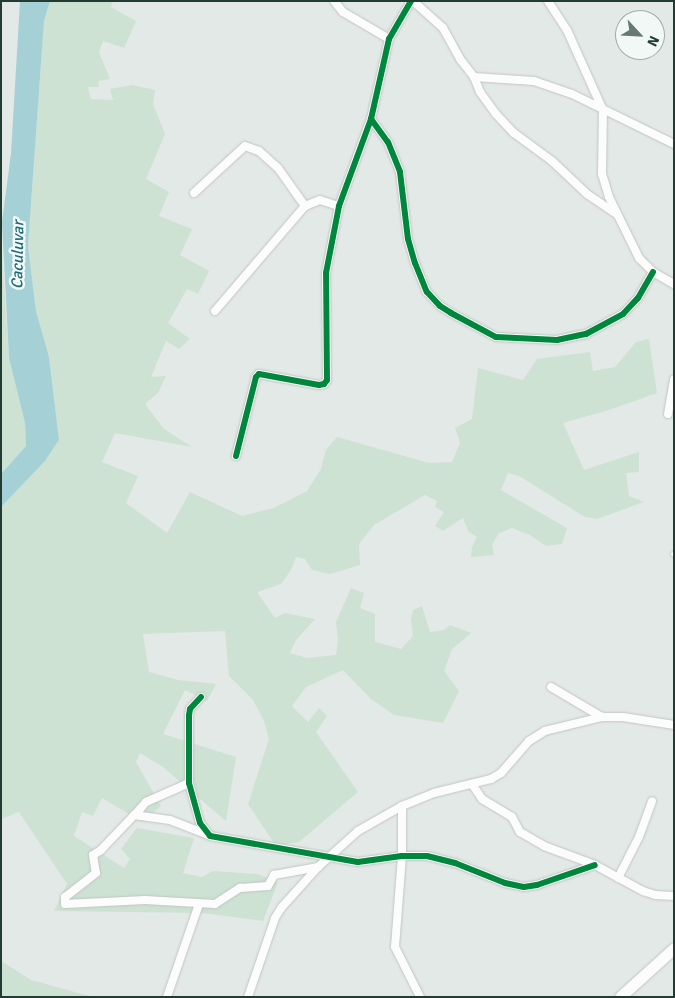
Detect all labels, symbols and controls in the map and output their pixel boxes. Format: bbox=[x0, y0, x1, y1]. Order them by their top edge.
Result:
north arrow bbox=[615, 10, 665, 60]
text: N bbox=[643, 33, 663, 49]
water label: Caculuvar bbox=[8, 221, 28, 289]

